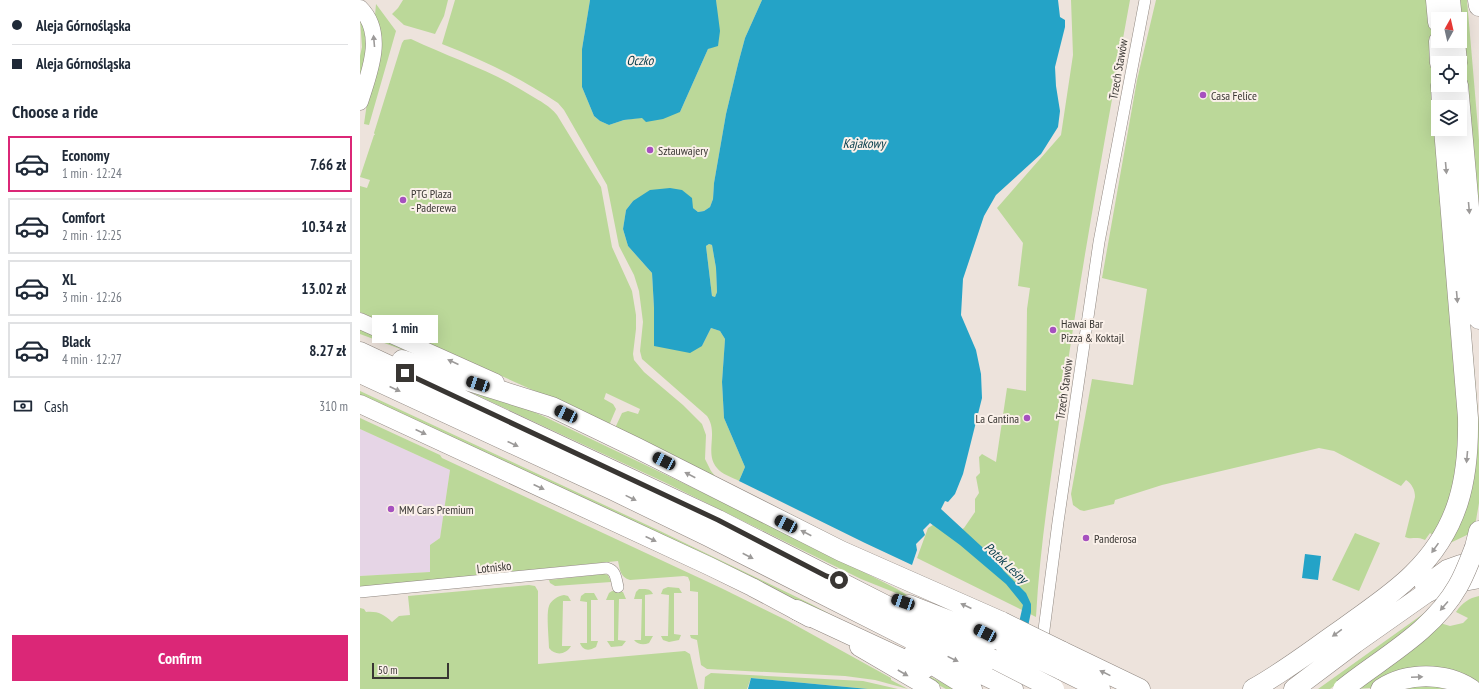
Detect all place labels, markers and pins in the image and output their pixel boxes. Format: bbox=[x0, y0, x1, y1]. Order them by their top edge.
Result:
place label: Casa Felice bbox=[1211, 88, 1257, 103]
marker: Casa Felice bbox=[1198, 90, 1208, 100]
place label: Sztauwajery bbox=[658, 143, 708, 158]
marker: Sztauwajery bbox=[645, 145, 655, 155]
place label: PTG Plaza - Paderewa bbox=[411, 186, 457, 215]
marker: PTG Plaza - Paderewa bbox=[398, 195, 408, 205]
place label: Hawai Bar Pizza & Koktajl bbox=[1061, 316, 1124, 345]
marker: Hawai Bar Pizza & Koktajl bbox=[1048, 325, 1058, 335]
place label: La Cantina bbox=[975, 411, 1019, 426]
marker: La Cantina bbox=[1022, 413, 1032, 423]
place label: MM Cars Premium bbox=[399, 502, 474, 517]
marker: MM Cars Premium bbox=[386, 504, 396, 514]
place label: Panderosa bbox=[1094, 531, 1137, 546]
marker: Panderosa bbox=[1081, 533, 1091, 543]

